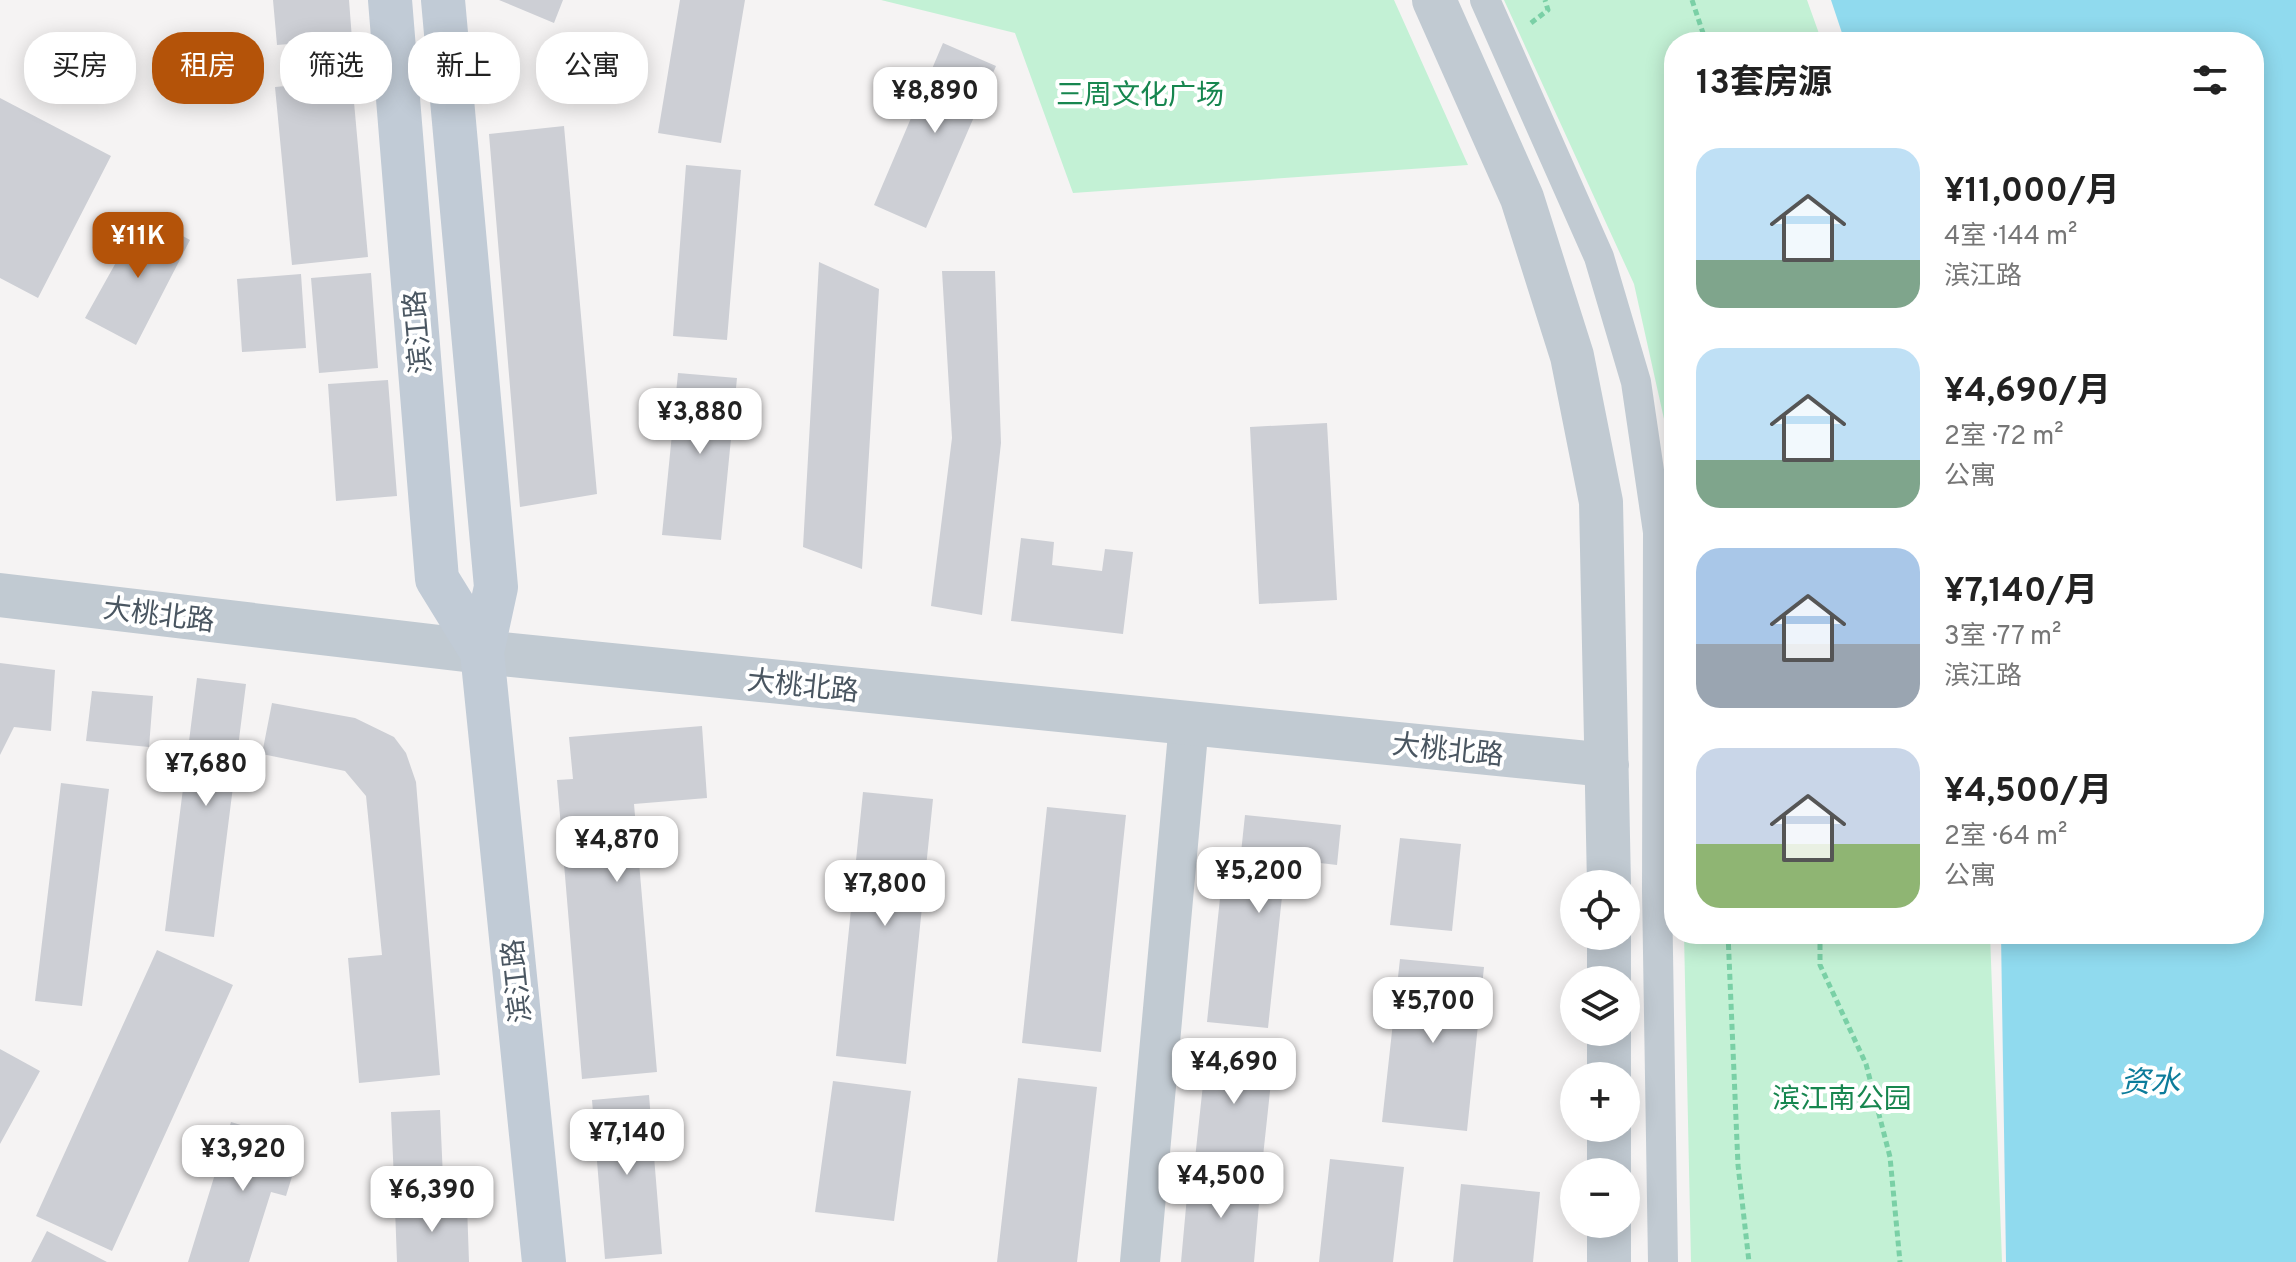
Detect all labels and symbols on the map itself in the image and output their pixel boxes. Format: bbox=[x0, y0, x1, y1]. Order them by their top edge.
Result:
pin: ¥8,890 bbox=[870, 67, 1000, 135]
park label: 三周文化广场 bbox=[1056, 79, 1224, 115]
pin: ¥11K bbox=[91, 212, 185, 280]
street label: 滨江路 bbox=[398, 288, 442, 375]
pin: ¥3,880 bbox=[635, 388, 765, 456]
street label: 大桃北路 bbox=[101, 592, 216, 642]
street label: 大桃北路 bbox=[745, 664, 860, 712]
street label: 大桃北路 bbox=[1390, 728, 1505, 776]
pin: ¥7,680 bbox=[141, 740, 271, 808]
pin: ¥4,870 bbox=[552, 816, 682, 884]
pin: ¥5,200 bbox=[1194, 847, 1324, 915]
pin: ¥7,800 bbox=[820, 860, 950, 928]
street label: 滨江路 bbox=[497, 937, 541, 1024]
pin: ¥5,700 bbox=[1368, 977, 1498, 1045]
pin: ¥4,690 bbox=[1169, 1038, 1299, 1106]
water label: 资水 bbox=[2120, 1066, 2182, 1103]
park label: 滨江南公园 bbox=[1772, 1083, 1912, 1119]
pin: ¥7,140 bbox=[562, 1109, 692, 1177]
pin: ¥3,920 bbox=[178, 1125, 308, 1193]
pin: ¥4,500 bbox=[1156, 1152, 1286, 1220]
pin: ¥6,390 bbox=[367, 1166, 497, 1234]

